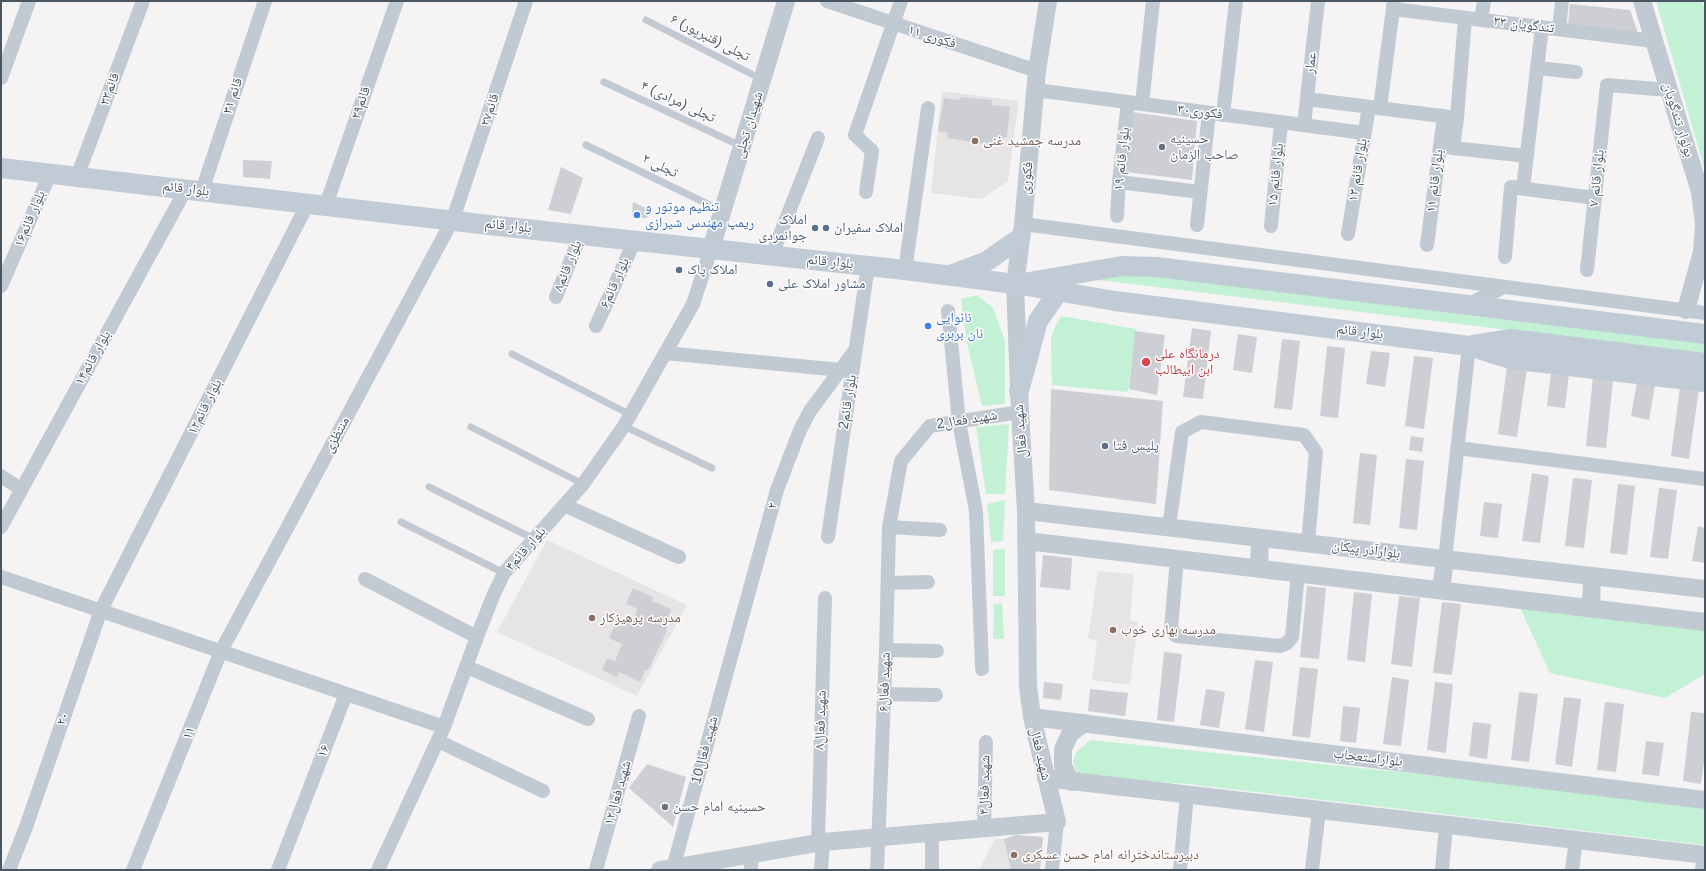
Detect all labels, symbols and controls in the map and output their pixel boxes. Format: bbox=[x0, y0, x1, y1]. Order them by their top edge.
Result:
street label: ۶ تجلی (قنبرپور) bbox=[667, 11, 753, 65]
street label: ۳۳ تندگویان bbox=[1493, 13, 1555, 37]
street label: فکوری ۱۱ bbox=[906, 21, 958, 53]
street label: عمار bbox=[1301, 51, 1321, 75]
street label: قائم۳۳ bbox=[96, 71, 124, 107]
street label: قائم ۳۱ bbox=[219, 76, 247, 116]
street label: ۴ تجلی (مرادی) bbox=[638, 77, 718, 127]
street label: بولوار تندگویان bbox=[1659, 81, 1697, 159]
street label: قائم۲۹ bbox=[348, 85, 374, 121]
street label: شهیدان تجلی bbox=[731, 90, 767, 160]
street label: قائم۲۷ bbox=[477, 92, 503, 128]
street label: فکوری۳۰ bbox=[1176, 101, 1224, 123]
street label: بلوار قائم ۱۹ bbox=[1110, 127, 1134, 191]
place label: حسینیه صاحب الزمان bbox=[1170, 131, 1239, 164]
place label: مدرسه جمشید غنی bbox=[983, 133, 1081, 149]
marker: مدرسه جمشید غنی bbox=[970, 136, 980, 146]
street label: بلوار قائم ۱۳ bbox=[1345, 137, 1371, 203]
marker: حسینیه صاحب الزمان bbox=[1157, 142, 1167, 152]
street label: بلوار قائم ۱۵ bbox=[1264, 143, 1288, 207]
street label: بلوار قائم ۱۱ bbox=[1423, 148, 1447, 214]
street label: بلوار قائم ۷ bbox=[1586, 149, 1608, 207]
street label: ۲ تجلی bbox=[640, 150, 680, 182]
street label: فکوری bbox=[1017, 161, 1037, 195]
street label: بلوار قائم bbox=[162, 178, 210, 200]
street label: بلوار قائم۱۶ bbox=[11, 188, 49, 250]
place label: تنظیم موتور و ریمپ مهندس شیرازی bbox=[645, 199, 754, 232]
marker: تنظیم موتور و ریمپ مهندس شیرازی bbox=[632, 210, 642, 220]
place label: املاک جوانمردی bbox=[758, 212, 807, 244]
street label: بلوار قائم bbox=[484, 215, 532, 237]
place label: املاک سفیران bbox=[834, 220, 903, 236]
marker: املاک جوانمردی bbox=[810, 223, 820, 233]
marker: املاک سفیران bbox=[821, 223, 831, 233]
street label: بلوار قائم۸ bbox=[550, 238, 586, 294]
street label: بلوار قائم bbox=[806, 251, 854, 273]
street label: بلوار قائم۶ bbox=[596, 255, 634, 311]
place label: املاک پاک bbox=[687, 262, 738, 278]
marker: املاک پاک bbox=[674, 265, 684, 275]
place label: مشاور املاک علی bbox=[778, 276, 865, 292]
marker: مشاور املاک علی bbox=[765, 279, 775, 289]
place label: نانوایی نان بربری bbox=[936, 310, 983, 342]
marker: نانوایی نان بربری bbox=[923, 321, 933, 331]
street label: بلوار قائم bbox=[1336, 321, 1384, 343]
street label: بلوار قائم۱۴ bbox=[71, 328, 115, 388]
place label: درمانگاه علی ابن ابیطالب bbox=[1155, 346, 1220, 378]
marker: درمانگاه علی ابن ابیطالب bbox=[1140, 356, 1152, 368]
street label: 2بلوار قائم bbox=[835, 374, 861, 430]
street label: بلوار قائم۱۲ bbox=[184, 377, 226, 437]
street label: شهید فعال bbox=[1011, 404, 1031, 458]
street label: شهید فعال2 bbox=[935, 407, 999, 433]
street label: منتظزی bbox=[321, 414, 353, 456]
place label: پلیس فتا bbox=[1113, 438, 1159, 454]
marker: پلیس فتا bbox=[1100, 441, 1110, 451]
street label: ۲ bbox=[764, 501, 782, 511]
street label: بلوار قائم۴ bbox=[502, 523, 550, 575]
street label: بلوارآذر پیکان bbox=[1331, 537, 1401, 563]
place label: مدرسه پرهیزکار bbox=[600, 610, 681, 626]
marker: مدرسه پرهیزکار bbox=[587, 613, 597, 623]
place label: مدرسه بهاری خوب bbox=[1121, 622, 1216, 638]
marker: مدرسه بهاری خوب bbox=[1108, 625, 1118, 635]
street label: شهید فعال۶ bbox=[876, 652, 894, 712]
street label: شهید فعال۸ bbox=[812, 690, 830, 750]
street label: ۲۰ bbox=[53, 710, 73, 728]
street label: 10شهید فعال bbox=[688, 714, 722, 786]
street label: ۱۱ bbox=[179, 724, 199, 742]
street label: شهید فعال bbox=[1026, 726, 1054, 782]
street label: ۱۶ bbox=[314, 742, 334, 760]
street label: بلواراستعجاب bbox=[1332, 745, 1404, 771]
street label: شهید فعال۴ bbox=[976, 755, 994, 815]
street label: شهید فعال۱۲ bbox=[601, 759, 635, 827]
place label: حسینیه امام حسن bbox=[673, 799, 766, 815]
marker: حسینیه امام حسن bbox=[660, 802, 670, 812]
place label: دبیرستاندخترانه امام حسن عسکری bbox=[1022, 847, 1199, 863]
marker: دبیرستاندخترانه امام حسن عسکری bbox=[1009, 850, 1019, 860]

